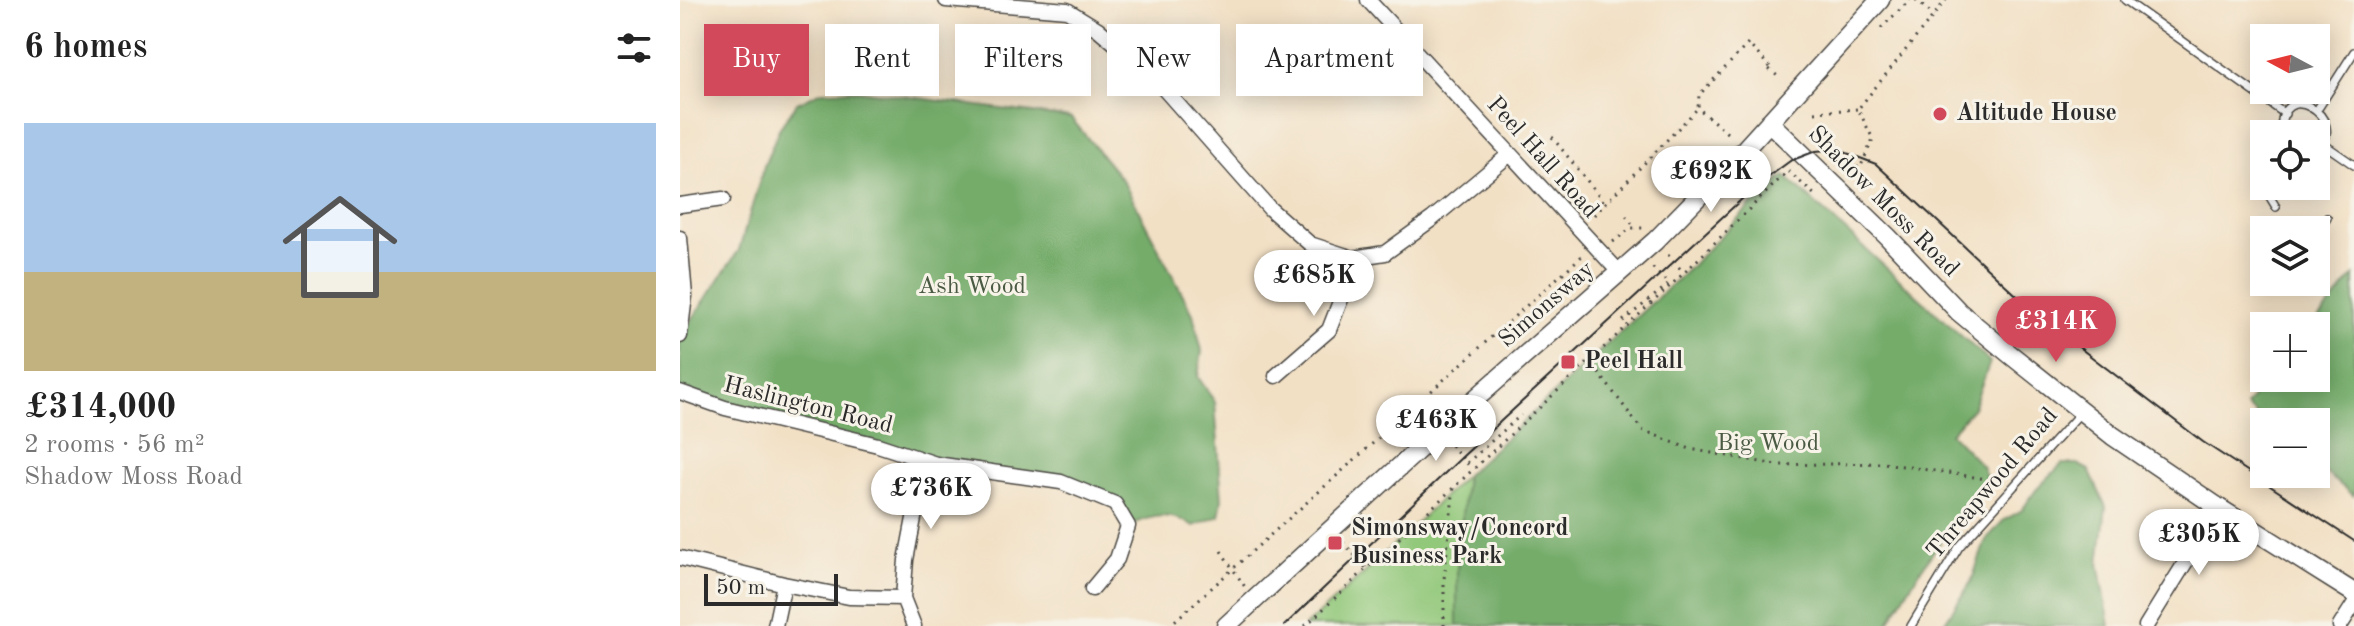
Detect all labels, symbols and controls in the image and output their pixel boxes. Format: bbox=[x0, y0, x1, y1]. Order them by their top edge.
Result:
chip: Buy bbox=[704, 24, 809, 96]
chip: Rent bbox=[825, 24, 939, 96]
chip: Filters bbox=[955, 24, 1091, 96]
chip: New bbox=[1107, 24, 1220, 96]
chip: Apartment bbox=[1236, 24, 1423, 96]
north arrow bbox=[2250, 24, 2330, 104]
map controls bbox=[2250, 24, 2330, 488]
icon: filters bbox=[612, 26, 656, 70]
text: 6 homes bbox=[24, 31, 147, 65]
street label: Peel Hall Road bbox=[1481, 93, 1603, 223]
place label: Altitude House bbox=[1956, 102, 2117, 126]
marker: Altitude House bbox=[1931, 105, 1949, 123]
button: locate bbox=[2250, 120, 2330, 200]
street label: Shadow Moss Road bbox=[1803, 122, 1963, 282]
pin: £692K bbox=[1655, 146, 1767, 214]
text: £692K bbox=[1669, 159, 1753, 185]
icon: home bbox=[268, 175, 412, 319]
button: layers bbox=[2250, 216, 2330, 296]
pin: £685K bbox=[1258, 250, 1370, 318]
street label: Simonsway bbox=[1495, 257, 1600, 353]
text: £685K bbox=[1272, 263, 1356, 289]
park label: Ash Wood bbox=[918, 275, 1026, 299]
pin: £314K bbox=[2000, 296, 2112, 364]
text: £314K bbox=[2014, 309, 2098, 335]
button: + bbox=[2250, 312, 2330, 392]
place label: Peel Hall bbox=[1584, 350, 1683, 374]
marker: Peel Hall bbox=[1559, 353, 1577, 371]
street label: Haslington Road bbox=[721, 373, 895, 439]
text: £314,000 bbox=[24, 391, 176, 425]
pin: £463K bbox=[1380, 395, 1492, 463]
street label: Threapwood Road bbox=[1923, 404, 2063, 564]
text: £463K bbox=[1394, 408, 1478, 434]
button: − bbox=[2250, 408, 2330, 488]
text: 2 rooms · 56 m² bbox=[24, 432, 205, 458]
park label: Big Wood bbox=[1717, 432, 1819, 456]
pin: £736K bbox=[875, 463, 987, 531]
text: Shadow Moss Road bbox=[24, 464, 243, 490]
text: £736K bbox=[889, 476, 973, 502]
pin: £305K bbox=[2143, 509, 2255, 577]
place label: Simonsway/Concord Business Park bbox=[1351, 517, 1568, 569]
text: £305K bbox=[2157, 522, 2241, 548]
marker: Simonsway/Concord Business Park bbox=[1326, 534, 1344, 552]
scale bar bbox=[704, 570, 838, 606]
text: 50 m bbox=[716, 577, 765, 599]

